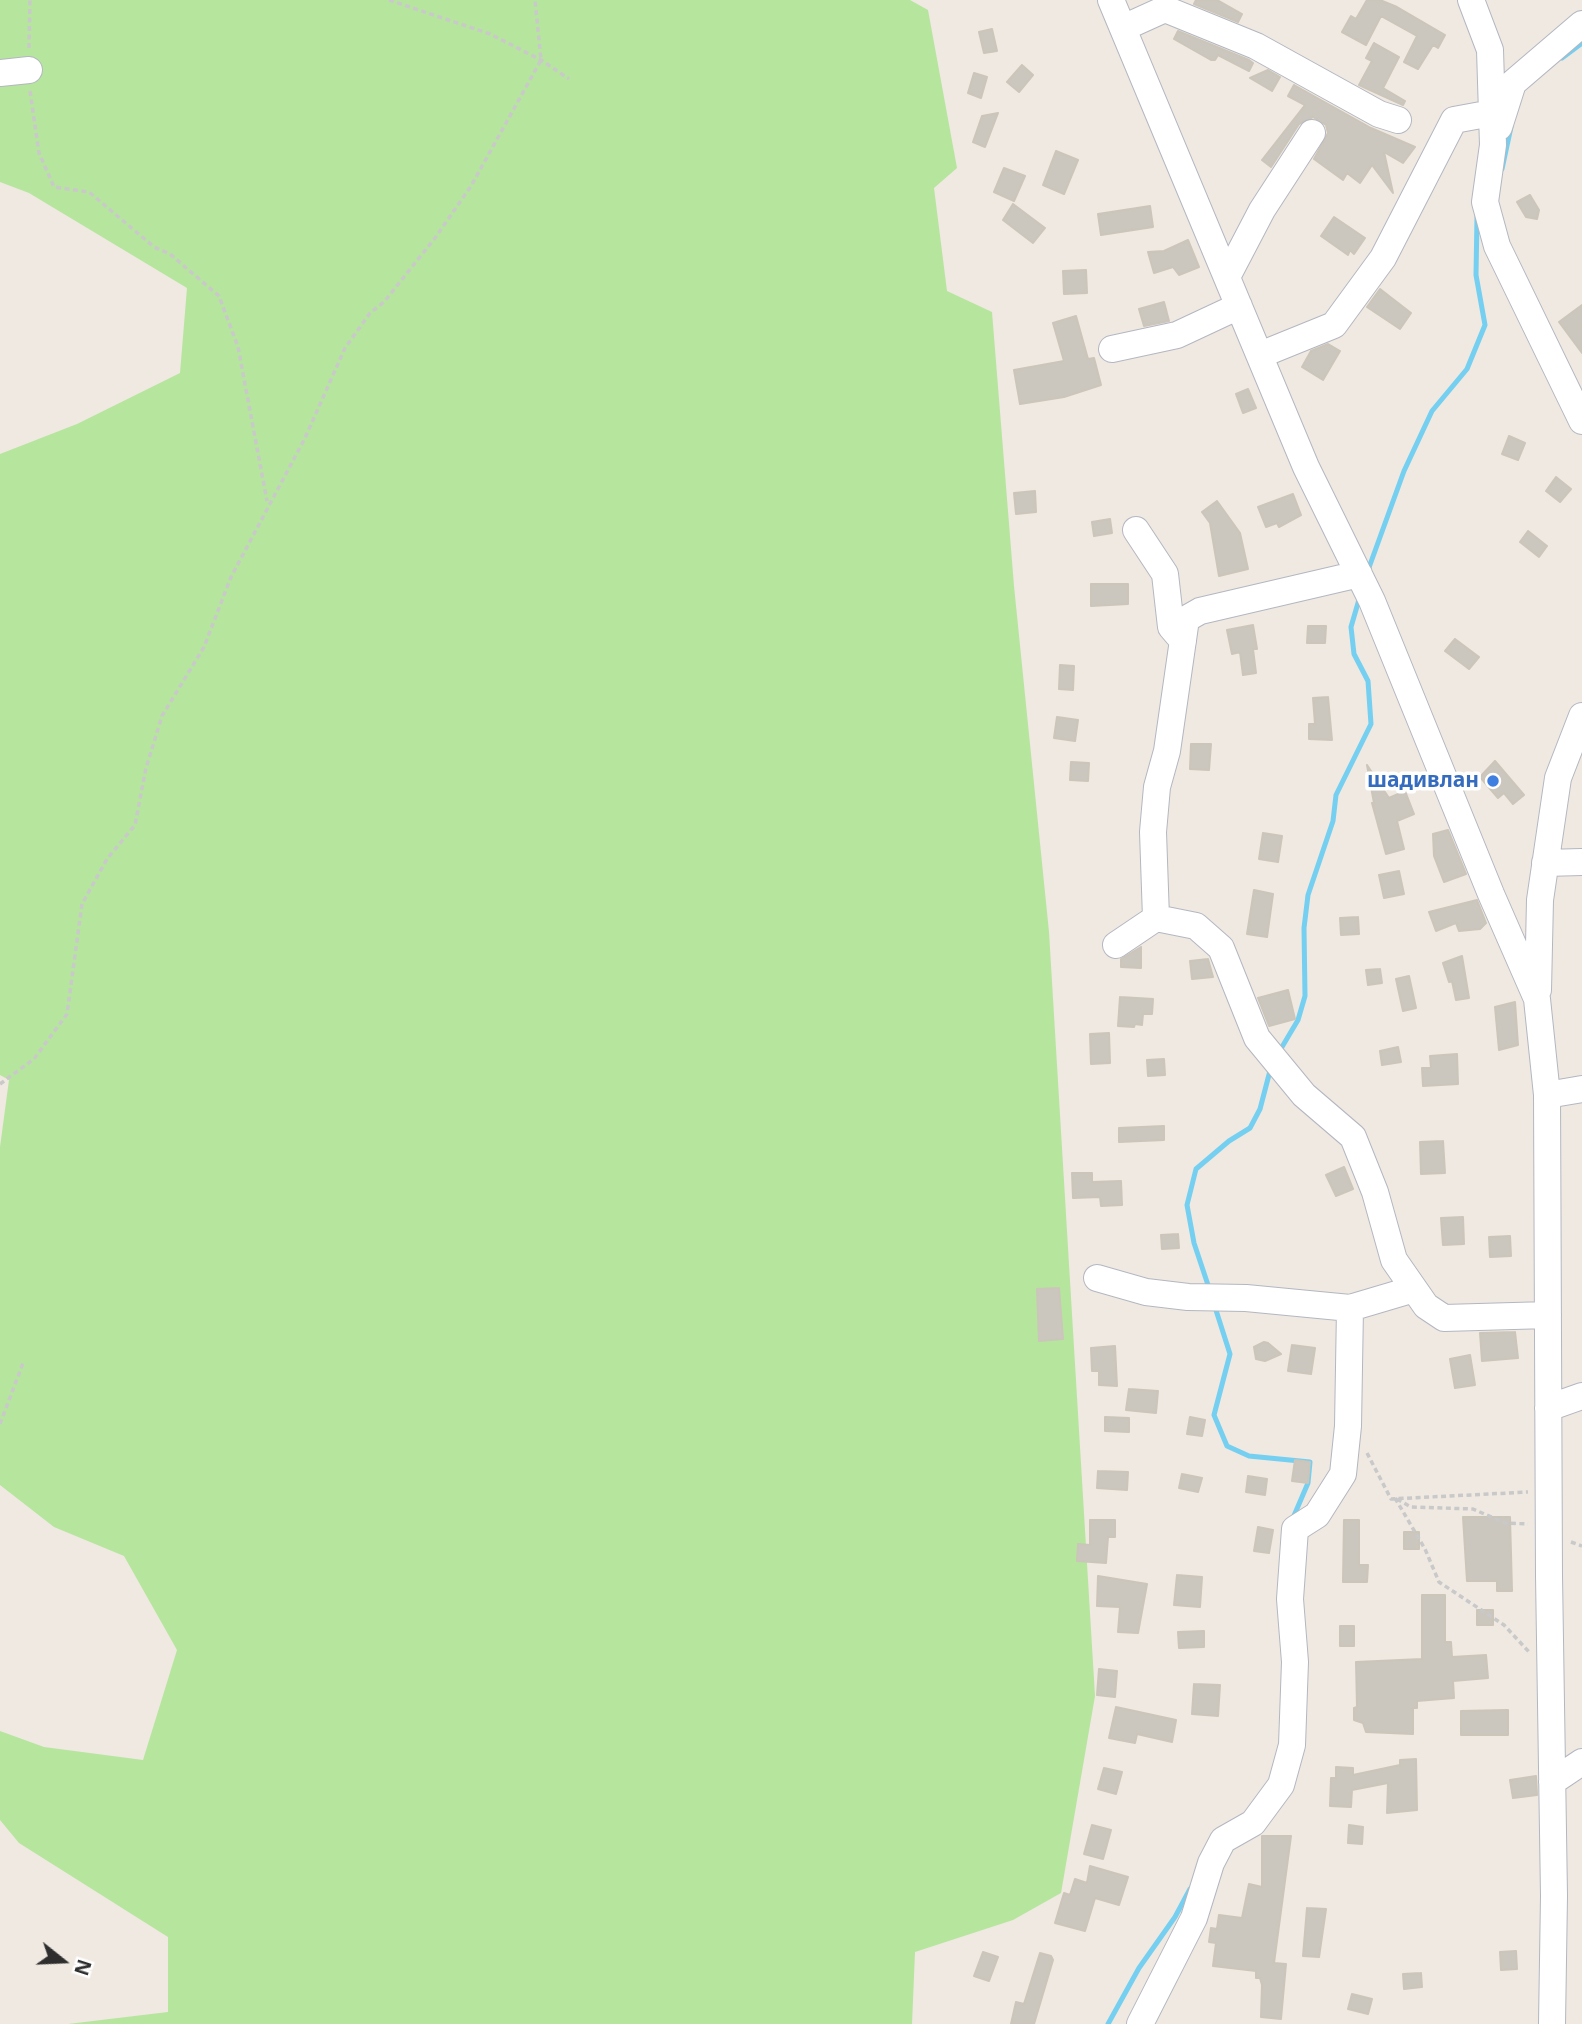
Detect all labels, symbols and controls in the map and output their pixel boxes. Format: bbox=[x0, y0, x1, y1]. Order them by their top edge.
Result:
place label: шадивлан bbox=[1367, 768, 1479, 794]
marker: шадивлан bbox=[1485, 773, 1501, 789]
north arrow bbox=[28, 1926, 98, 1996]
text: N bbox=[68, 1956, 98, 1979]

